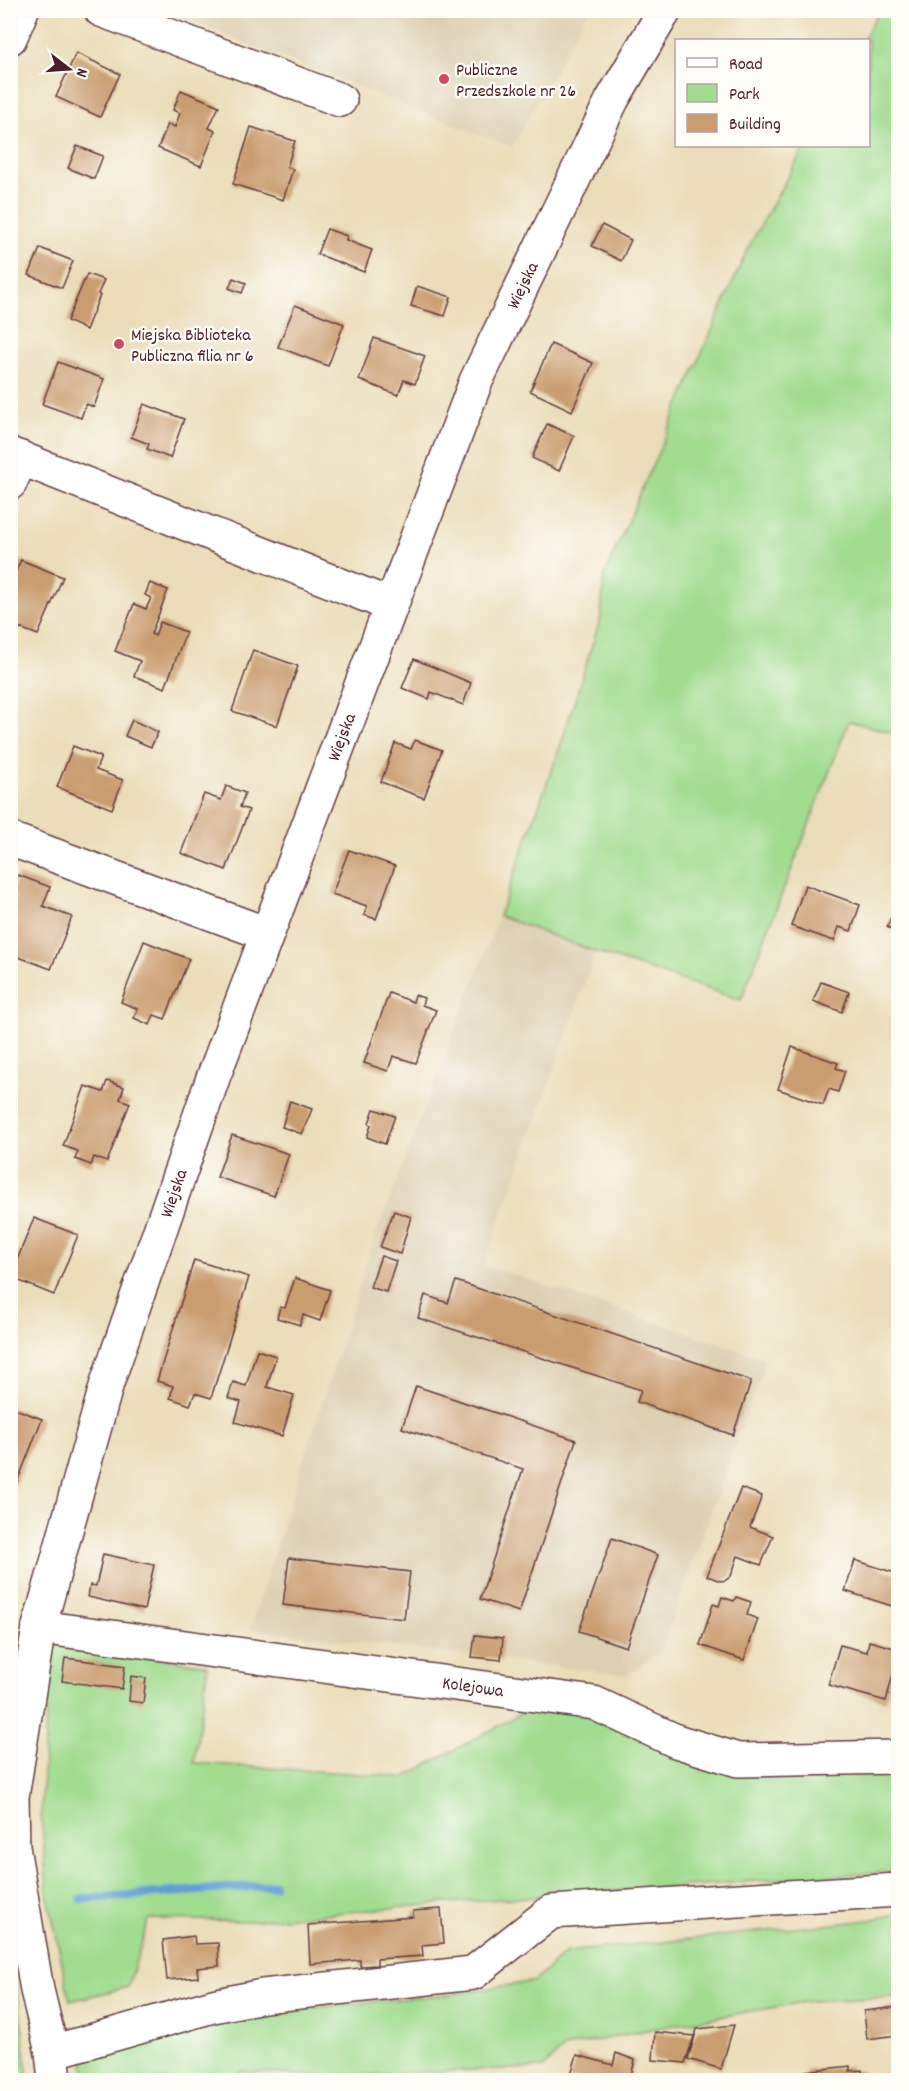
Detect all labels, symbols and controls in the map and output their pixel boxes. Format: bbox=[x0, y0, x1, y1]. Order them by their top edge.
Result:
north arrow bbox=[39, 39, 99, 99]
legend bbox=[675, 39, 870, 147]
text: Road bbox=[729, 53, 763, 78]
place label: Publiczne Przedszkole nr 26 bbox=[456, 59, 576, 105]
text: N bbox=[69, 66, 93, 80]
marker: Publiczne Przedszkole nr 26 bbox=[437, 72, 451, 86]
text: Park bbox=[729, 83, 760, 108]
text: Building bbox=[729, 113, 781, 138]
street label: Wiejska bbox=[502, 258, 547, 314]
place label: Miejska Biblioteka Publiczna filia nr 6 bbox=[131, 324, 254, 370]
marker: Miejska Biblioteka Publiczna filia nr 6 bbox=[112, 337, 126, 351]
street label: Wiejska bbox=[323, 710, 364, 766]
street label: Wiejska bbox=[155, 1166, 195, 1221]
street label: Kolejowa bbox=[441, 1672, 505, 1705]

